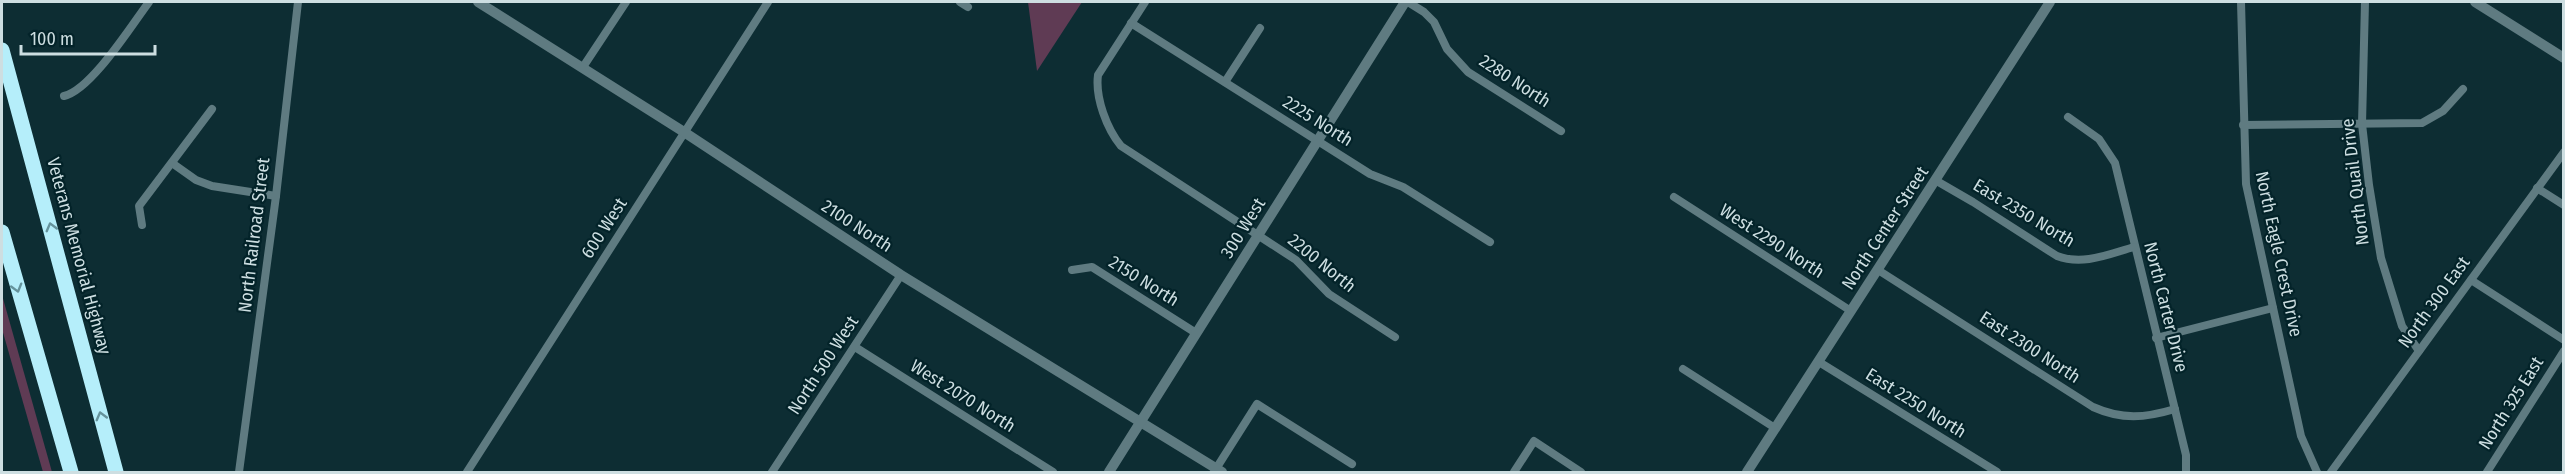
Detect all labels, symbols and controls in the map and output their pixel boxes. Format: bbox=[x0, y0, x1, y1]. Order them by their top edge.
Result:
scale bar bbox=[21, 18, 154, 56]
text: 100 m bbox=[30, 28, 74, 50]
street label: 2280 North bbox=[1475, 50, 1555, 112]
street label: 2225 North bbox=[1279, 91, 1357, 151]
street label: North Quail Drive bbox=[2336, 117, 2374, 247]
street label: Veterans Memorial Highway bbox=[42, 155, 116, 357]
street label: North Railroad Street bbox=[234, 156, 274, 314]
street label: North Center Street bbox=[1837, 162, 1933, 294]
street label: North Eagle Crest Drive bbox=[2251, 169, 2307, 339]
street label: East 2350 North bbox=[1969, 174, 2079, 252]
street label: 600 West bbox=[576, 194, 632, 262]
street label: 300 West bbox=[1216, 194, 1270, 262]
street label: 2100 North bbox=[818, 195, 896, 257]
street label: West 2290 North bbox=[1716, 199, 1828, 283]
one-way arrow bbox=[46, 223, 58, 233]
street label: 2200 North bbox=[1284, 229, 1360, 297]
street label: North Carter Drive bbox=[2139, 240, 2193, 375]
street label: 2150 North bbox=[1105, 251, 1183, 311]
street label: North 300 East bbox=[2393, 252, 2475, 352]
one-way arrow bbox=[10, 282, 22, 293]
street label: East 2300 North bbox=[1975, 306, 2085, 388]
street label: North 500 West bbox=[783, 311, 863, 419]
street label: North 325 East bbox=[2474, 352, 2548, 453]
street label: West 2070 North bbox=[906, 355, 1020, 437]
street label: East 2250 North bbox=[1862, 363, 1970, 443]
one-way arrow bbox=[95, 411, 108, 421]

